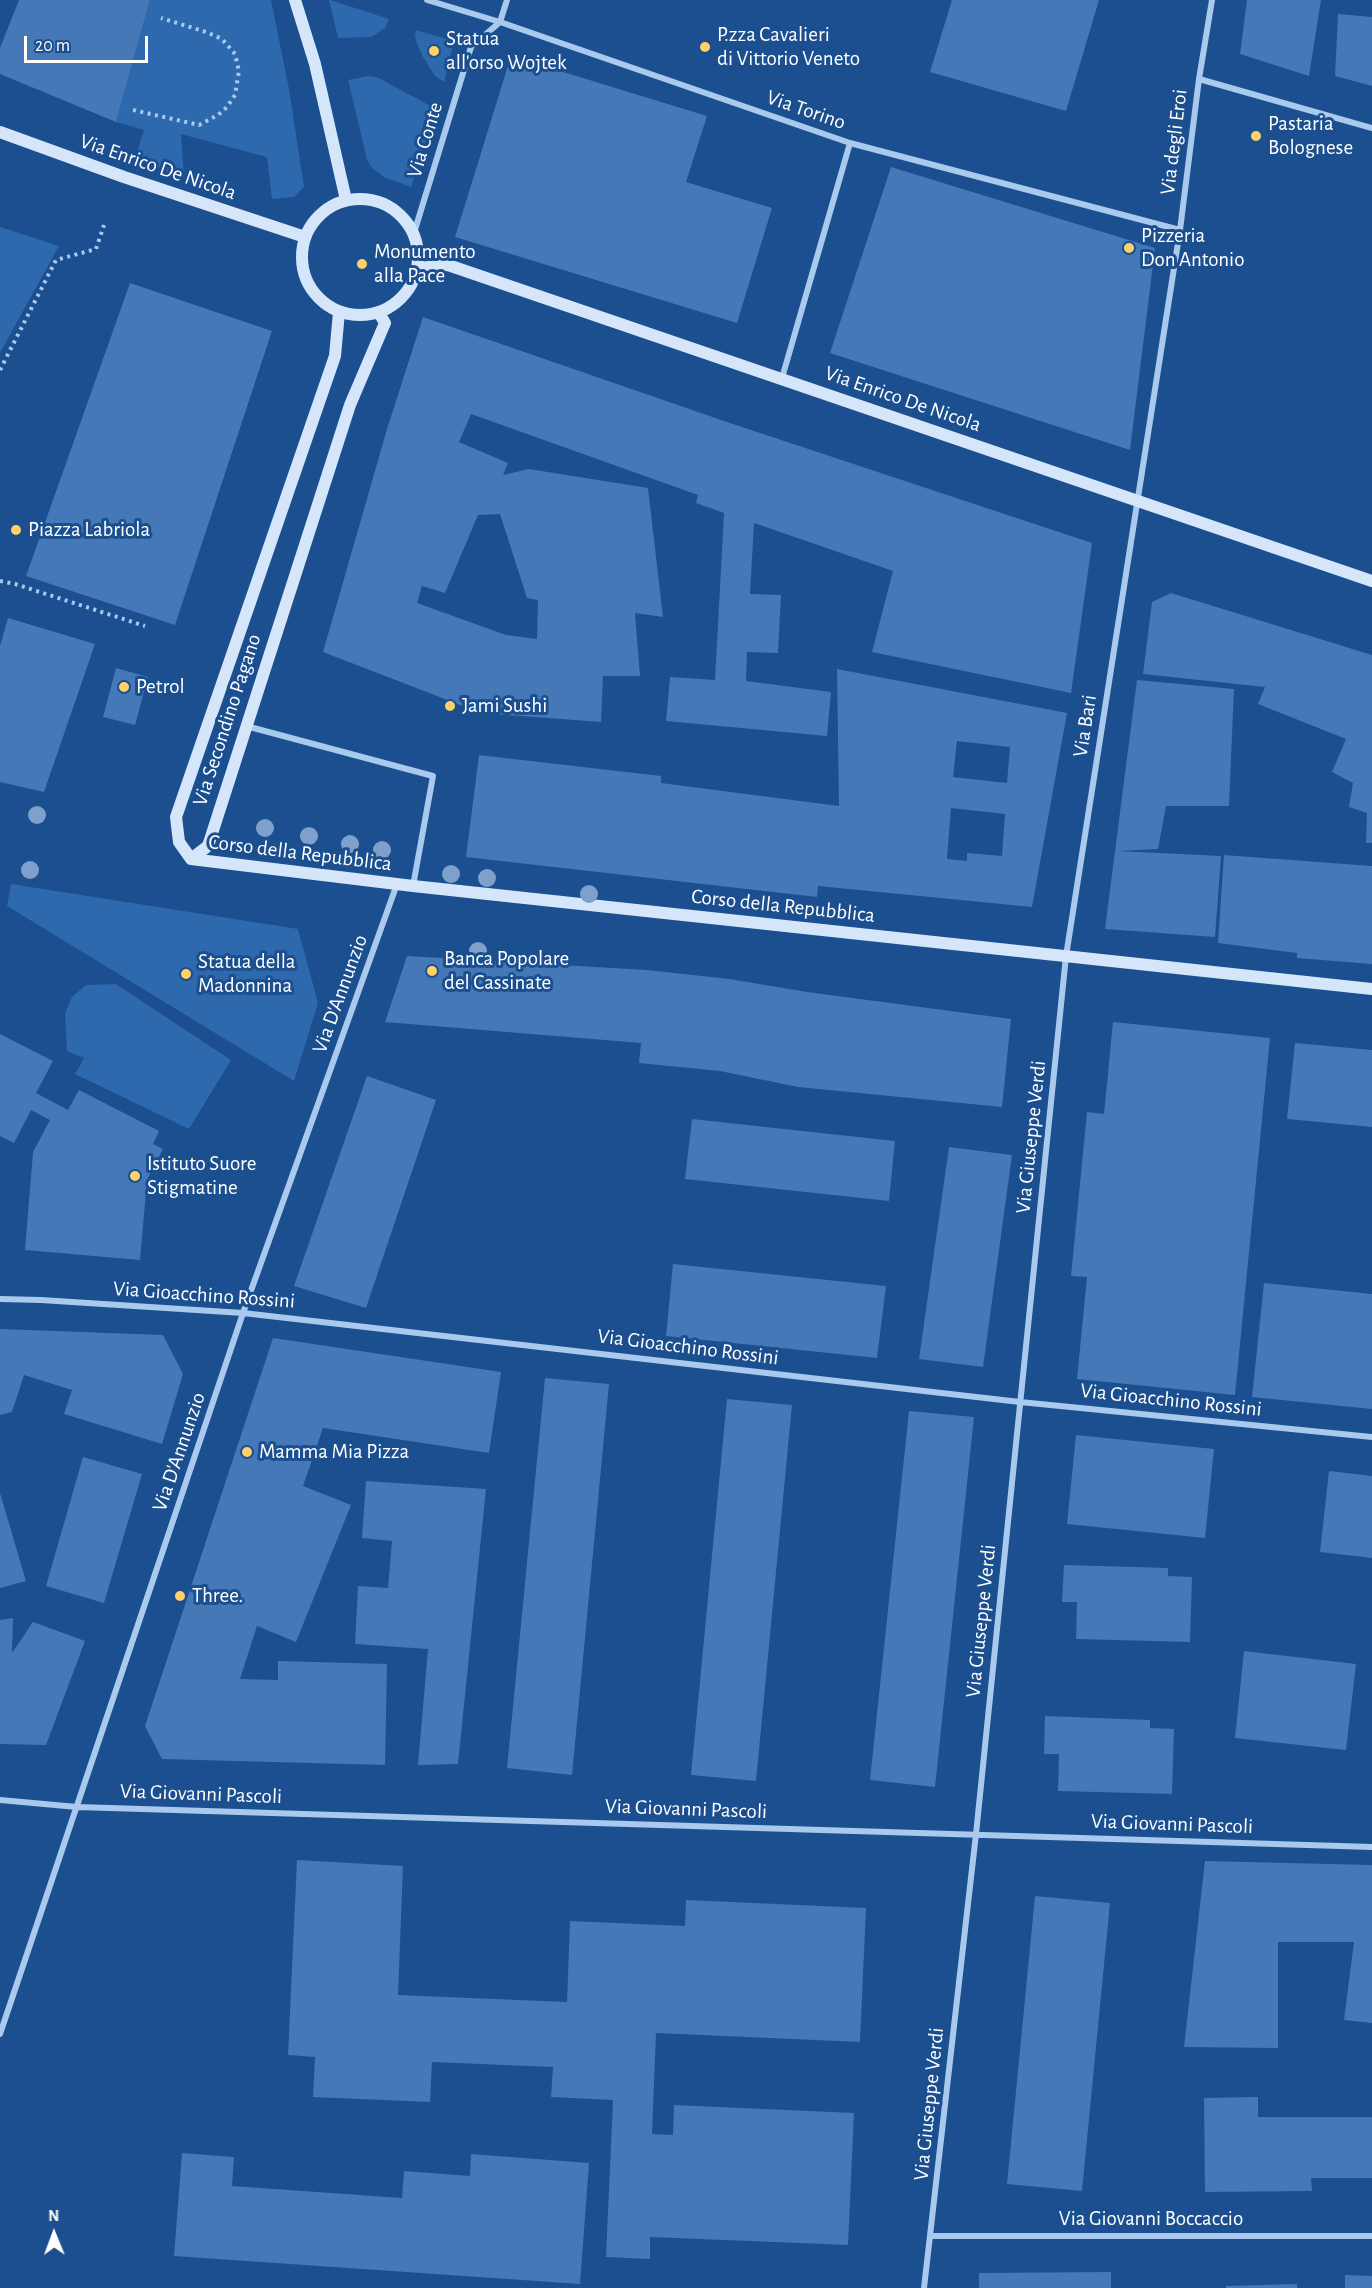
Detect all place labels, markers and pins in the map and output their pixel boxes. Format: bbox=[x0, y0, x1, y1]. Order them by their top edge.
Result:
place label: P.zza Cavalieri di Vittorio Veneto bbox=[717, 22, 860, 72]
place label: Statua all'orso Wojtek bbox=[446, 26, 567, 76]
marker: P.zza Cavalieri di Vittorio Veneto bbox=[698, 40, 712, 54]
marker: Statua all'orso Wojtek bbox=[427, 44, 441, 58]
place label: Pastaria Bolognese bbox=[1268, 111, 1353, 161]
marker: Pastaria Bolognese bbox=[1249, 129, 1263, 143]
place label: Pizzeria Don Antonio bbox=[1141, 223, 1244, 273]
place label: Monumento alla Pace bbox=[374, 239, 476, 289]
marker: Pizzeria Don Antonio bbox=[1122, 241, 1136, 255]
marker: Monumento alla Pace bbox=[355, 257, 369, 271]
place label: Piazza Labriola bbox=[28, 517, 150, 543]
marker: Piazza Labriola bbox=[9, 523, 23, 537]
place label: Petrol bbox=[136, 674, 185, 700]
marker: Petrol bbox=[117, 680, 131, 694]
place label: Jami Sushi bbox=[462, 693, 547, 719]
marker: Jami Sushi bbox=[443, 699, 457, 713]
place label: Banca Popolare del Cassinate bbox=[444, 946, 569, 996]
place label: Statua della Madonnina bbox=[198, 949, 296, 999]
marker: Banca Popolare del Cassinate bbox=[425, 964, 439, 978]
marker: Statua della Madonnina bbox=[179, 967, 193, 981]
place label: Istituto Suore Stigmatine bbox=[147, 1151, 256, 1201]
marker: Istituto Suore Stigmatine bbox=[128, 1169, 142, 1183]
place label: Mamma Mia Pizza bbox=[259, 1439, 409, 1465]
marker: Mamma Mia Pizza bbox=[240, 1445, 254, 1459]
place label: Three. bbox=[192, 1583, 243, 1609]
marker: Three. bbox=[173, 1589, 187, 1603]

